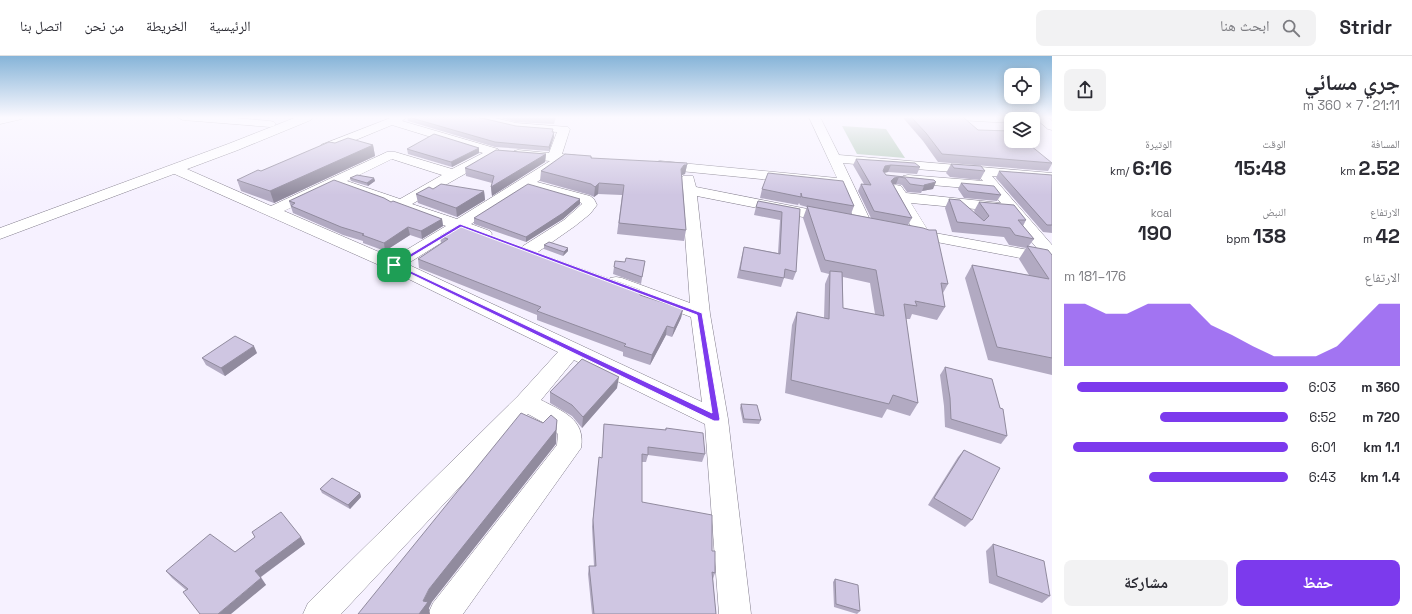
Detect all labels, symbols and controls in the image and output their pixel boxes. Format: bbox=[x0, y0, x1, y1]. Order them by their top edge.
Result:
search box bbox=[1036, 10, 1316, 46]
text: Stridr bbox=[1340, 15, 1392, 40]
text: ابحث هنا bbox=[1220, 16, 1270, 35]
text: اتصل بنا bbox=[20, 17, 62, 35]
text: من نحن bbox=[84, 17, 124, 35]
text: الخريطة bbox=[146, 17, 187, 35]
text: الرئيسية bbox=[209, 17, 251, 35]
icon: search bbox=[1280, 17, 1302, 39]
map controls bbox=[1004, 68, 1040, 148]
button: locate bbox=[1004, 68, 1040, 104]
text: جري مسائي bbox=[1304, 68, 1400, 96]
button: share bbox=[1064, 69, 1106, 111]
text: 21:11 · 7 × 360 m bbox=[1303, 97, 1400, 114]
button: layers bbox=[1004, 112, 1040, 148]
text: الوتيرة bbox=[1145, 137, 1172, 151]
text: الوقت bbox=[1262, 137, 1286, 151]
text: المسافة bbox=[1371, 137, 1400, 151]
text: 6:16 bbox=[1132, 155, 1172, 181]
text: 15:48 bbox=[1234, 155, 1286, 181]
text: 2.52 bbox=[1358, 155, 1400, 181]
text: /km bbox=[1110, 164, 1132, 178]
text: km bbox=[1340, 164, 1358, 178]
text: النبض bbox=[1263, 205, 1286, 219]
text: الارتفاع bbox=[1370, 205, 1400, 219]
text: kcal bbox=[1151, 206, 1172, 220]
text: 190 bbox=[1138, 220, 1172, 246]
text: 138 bbox=[1253, 223, 1286, 249]
text: 42 bbox=[1375, 223, 1400, 249]
text: bpm bbox=[1226, 232, 1253, 246]
text: m bbox=[1363, 232, 1375, 246]
pin bbox=[377, 248, 411, 282]
icon: arrive bbox=[383, 254, 405, 276]
text: 176–181 m bbox=[1064, 268, 1126, 285]
text: الارتفاع bbox=[1365, 269, 1400, 286]
text: 6:03 bbox=[1309, 379, 1336, 396]
text: 360 m bbox=[1361, 379, 1400, 396]
text: 6:52 bbox=[1309, 409, 1336, 426]
text: 720 m bbox=[1362, 409, 1400, 426]
text: 6:01 bbox=[1311, 439, 1336, 456]
text: 1.1 km bbox=[1363, 439, 1400, 456]
text: 6:43 bbox=[1309, 469, 1336, 486]
text: 1.4 km bbox=[1360, 469, 1400, 486]
button: مشاركة bbox=[1064, 560, 1228, 606]
button: حفظ bbox=[1236, 560, 1400, 606]

